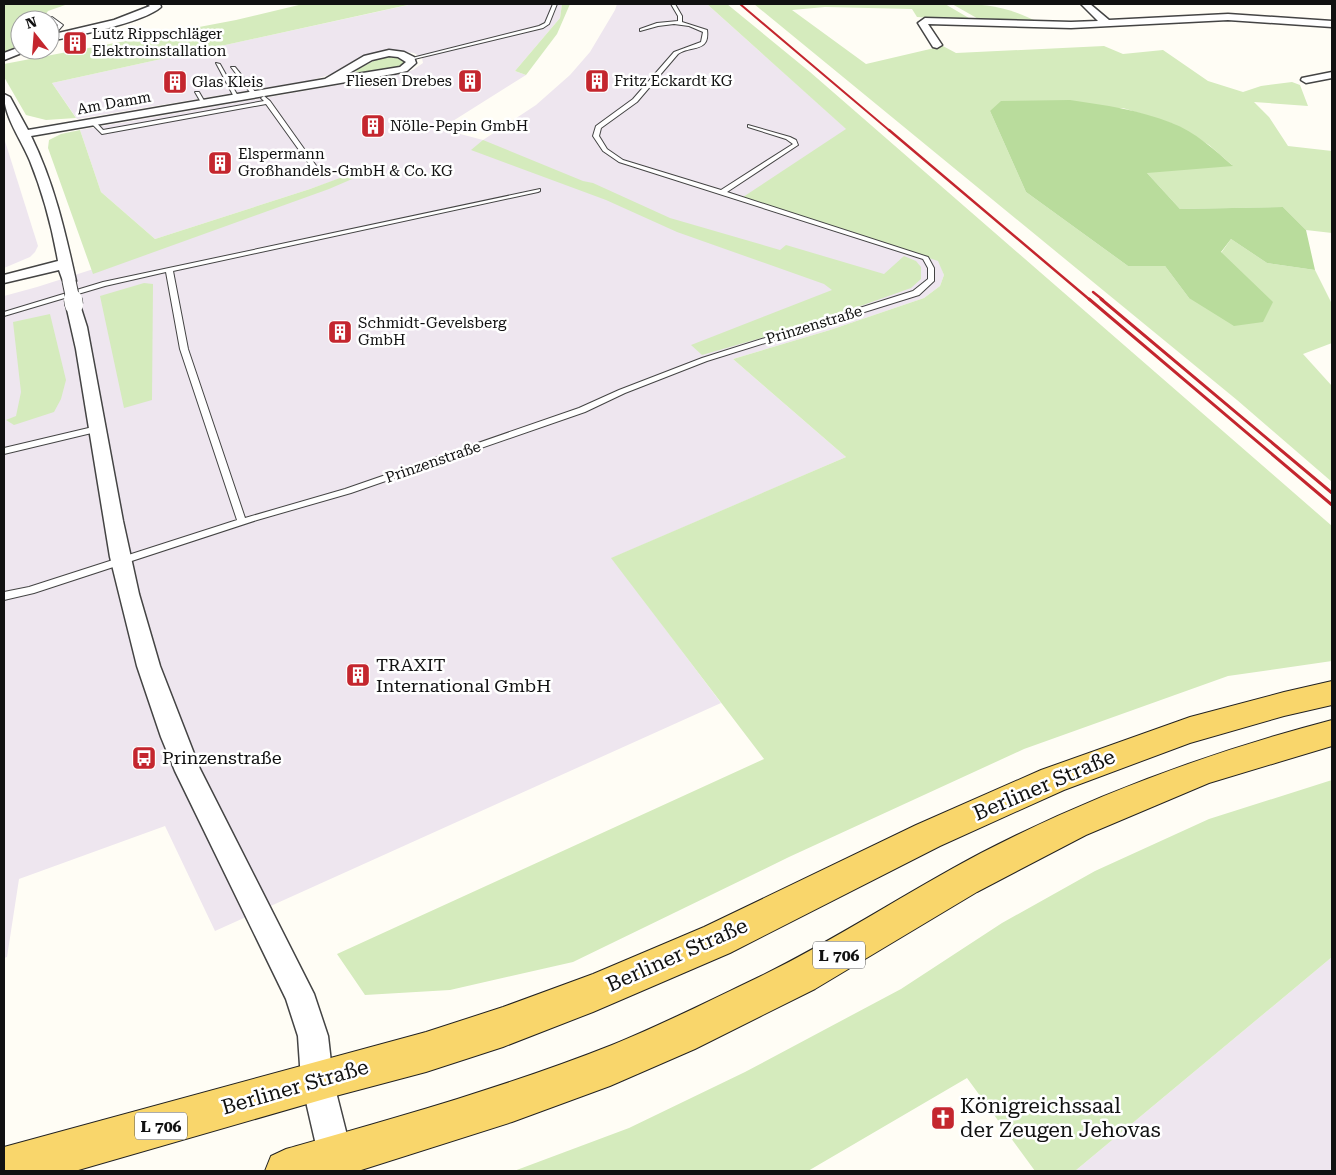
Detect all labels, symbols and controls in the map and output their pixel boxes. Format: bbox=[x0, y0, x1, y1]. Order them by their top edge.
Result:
north arrow bbox=[10, 10, 60, 60]
text: N bbox=[24, 13, 39, 32]
place label: Lutz Rippschläger Elektroinstallation bbox=[92, 25, 227, 60]
building icon: Lutz Rippschläger Elektroinstallation bbox=[62, 30, 88, 56]
building icon: Fliesen Drebes bbox=[457, 68, 483, 94]
building icon: Fritz Eckardt KG bbox=[584, 68, 610, 94]
building icon: Glas Kleis bbox=[162, 69, 188, 95]
place label: Fliesen Drebes bbox=[346, 72, 452, 90]
place label: Fritz Eckardt KG bbox=[614, 72, 733, 90]
place label: Glas Kleis bbox=[192, 73, 263, 91]
street label: Am Damm bbox=[75, 88, 153, 118]
building icon: Nölle-Pepin GmbH bbox=[360, 113, 386, 139]
place label: Nölle-Pepin GmbH bbox=[390, 117, 528, 135]
place label: Elspermann Großhandels-GmbH & Co. KG bbox=[238, 145, 453, 180]
building icon: Elspermann Großhandels-GmbH & Co. KG bbox=[207, 150, 233, 176]
street label: Prinzenstraße bbox=[764, 302, 864, 348]
place label: Schmidt-Gevelsberg GmbH bbox=[358, 314, 507, 349]
building icon: Schmidt-Gevelsberg GmbH bbox=[327, 319, 353, 345]
street label: Prinzenstraße bbox=[383, 437, 483, 487]
place label: TRAXIT International GmbH bbox=[376, 654, 551, 696]
building icon: TRAXIT International GmbH bbox=[345, 662, 371, 688]
street label: Berliner Straße bbox=[969, 744, 1119, 826]
bus stop icon: Prinzenstraße bbox=[131, 745, 157, 771]
place label: Prinzenstraße bbox=[162, 747, 282, 768]
street label: Berliner Straße bbox=[603, 913, 751, 997]
road number: L 706 bbox=[813, 942, 865, 968]
street label: Berliner Straße bbox=[219, 1055, 371, 1119]
place label: Königreichssaal der Zeugen Jehovas bbox=[960, 1094, 1161, 1142]
church icon: Königreichssaal der Zeugen Jehovas bbox=[930, 1105, 956, 1131]
road number: L 706 bbox=[135, 1112, 187, 1140]

